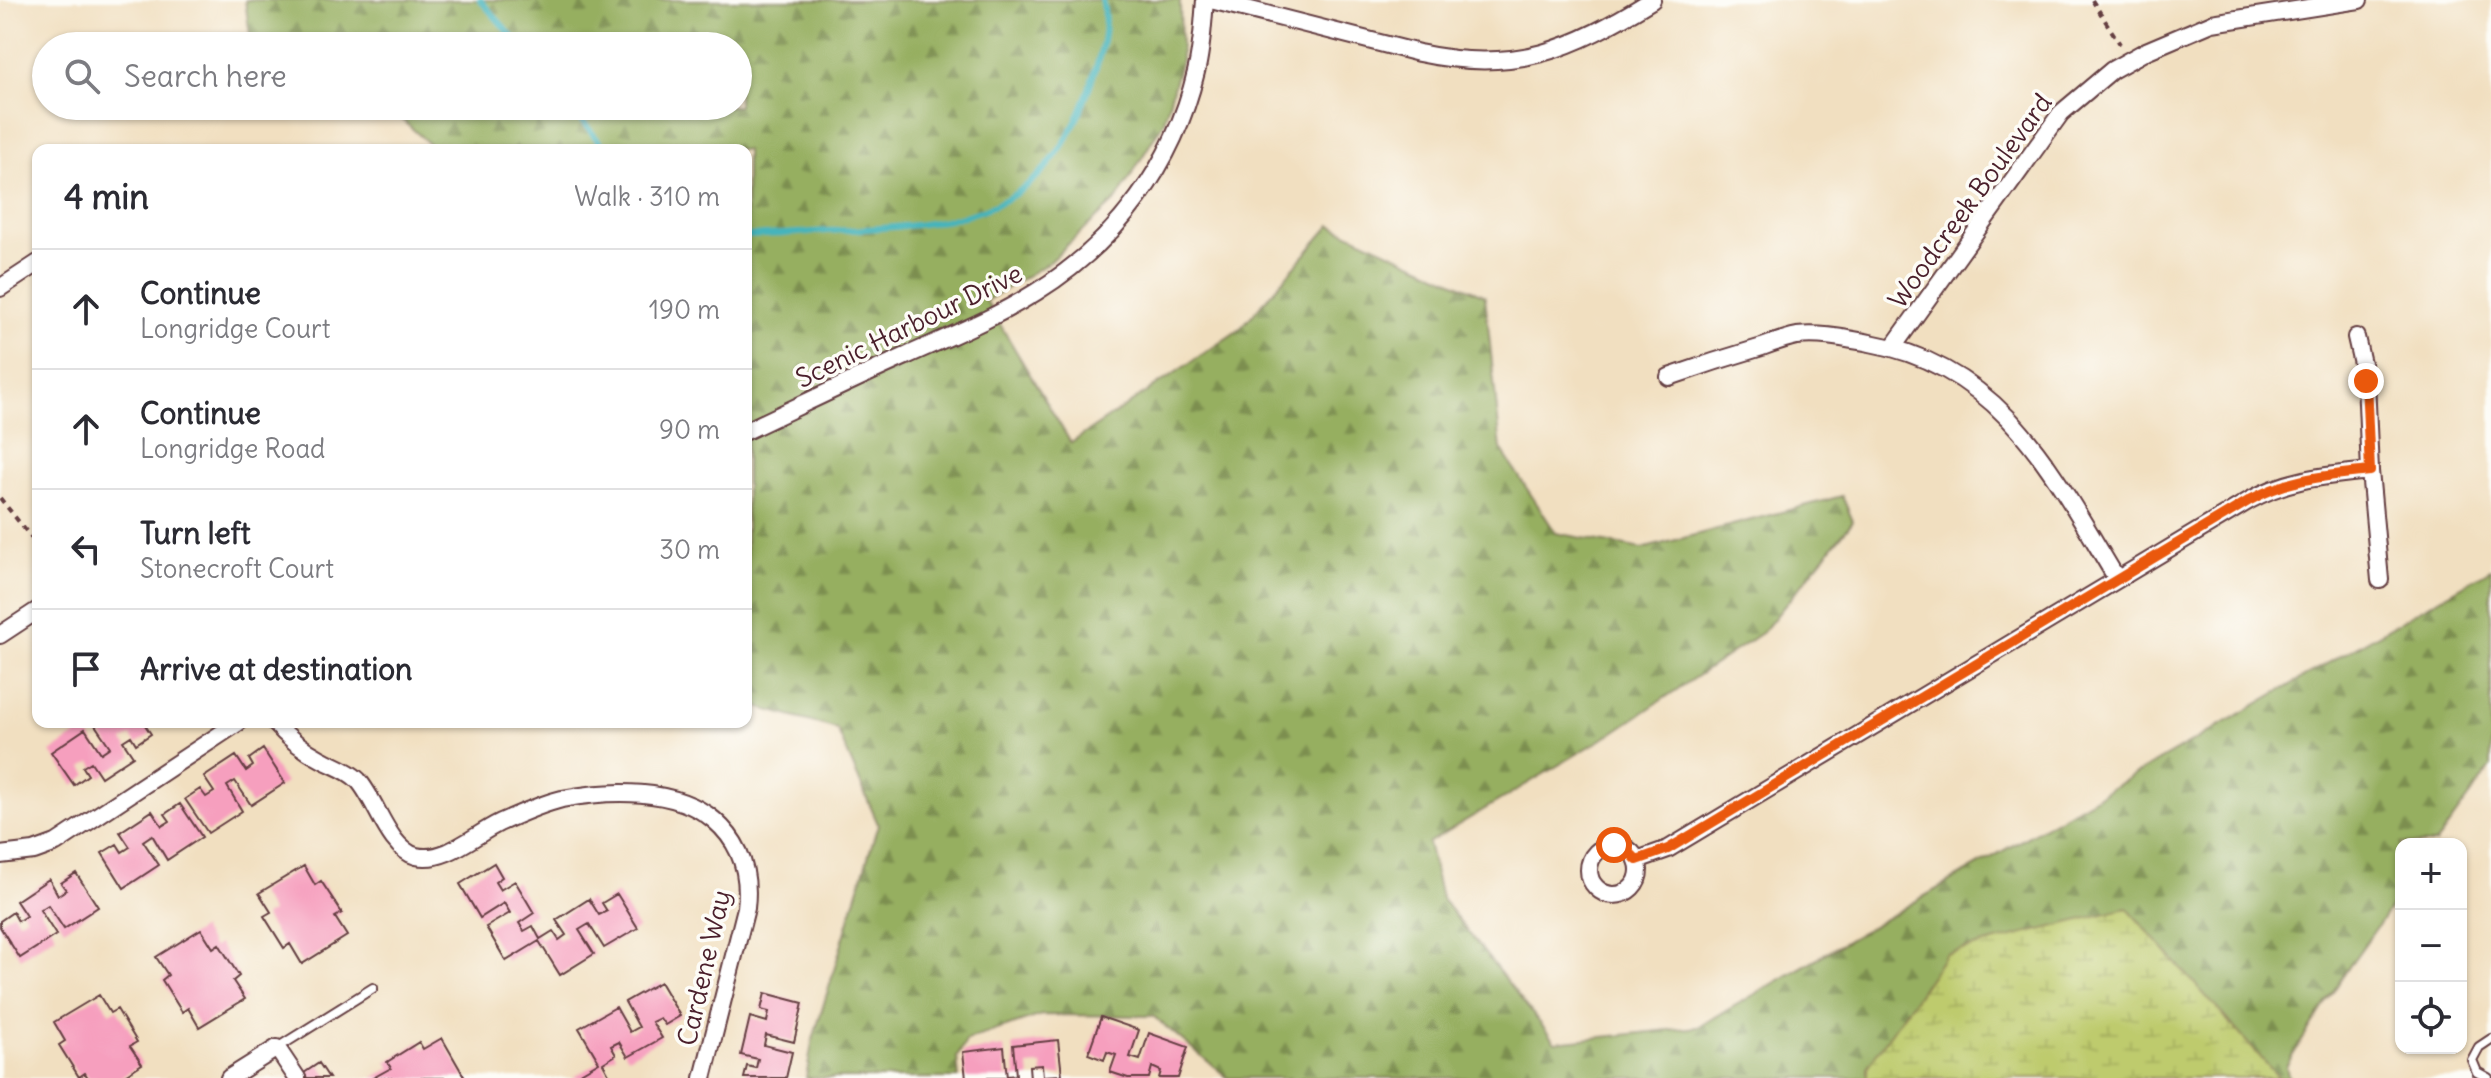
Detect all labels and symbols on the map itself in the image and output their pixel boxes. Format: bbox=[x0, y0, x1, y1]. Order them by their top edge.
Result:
street label: Woodcreek Boulevard bbox=[1881, 87, 2059, 315]
street label: Scenic Harbour Drive bbox=[790, 256, 1028, 395]
route end bbox=[2348, 363, 2384, 399]
route start bbox=[1596, 827, 1632, 863]
street label: Cardene Way bbox=[670, 887, 737, 1049]

